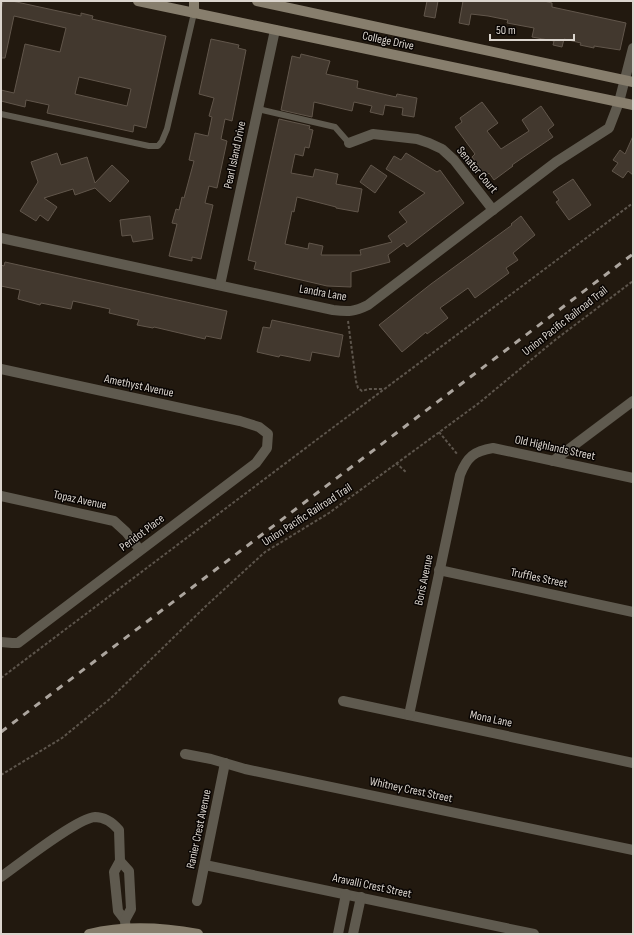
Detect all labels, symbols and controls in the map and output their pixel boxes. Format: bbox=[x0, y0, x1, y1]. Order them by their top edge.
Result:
scale bar bbox=[490, 16, 574, 42]
text: 50 m bbox=[496, 23, 516, 38]
street label: College Drive bbox=[361, 28, 415, 54]
street label: Pearl Island Drive bbox=[221, 120, 250, 190]
street label: Senator Court bbox=[453, 144, 501, 197]
street label: Landra Lane bbox=[298, 281, 348, 305]
street label: Union Pacific Railroad Trail bbox=[519, 283, 611, 359]
street label: Amethyst Avenue bbox=[102, 371, 175, 401]
street label: Old Highlands Street bbox=[513, 432, 597, 464]
street label: Union Pacific Railroad Trail bbox=[259, 480, 355, 550]
street label: Topaz Avenue bbox=[52, 487, 108, 513]
street label: Peridot Place bbox=[116, 511, 168, 555]
street label: Boris Avenue bbox=[411, 553, 437, 607]
street label: Truffles Street bbox=[509, 565, 569, 591]
street label: Mona Lane bbox=[469, 707, 514, 731]
street label: Whitney Crest Street bbox=[368, 774, 454, 806]
street label: Ranier Crest Avenue bbox=[183, 788, 215, 870]
street label: Aravalli Crest Street bbox=[330, 870, 413, 902]

